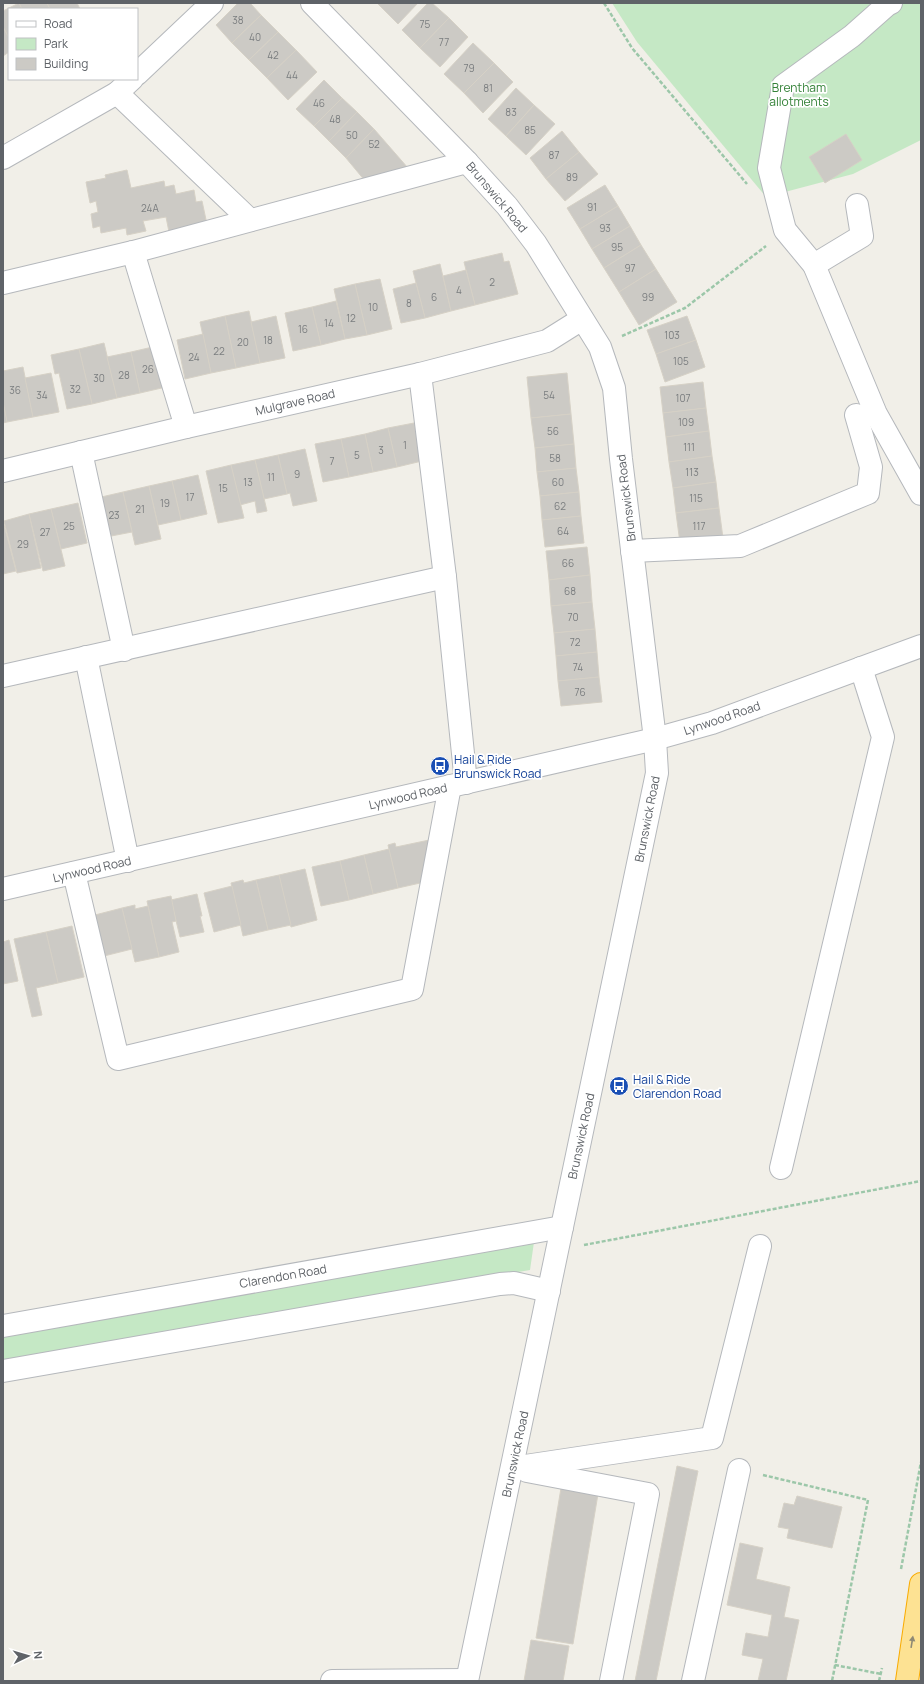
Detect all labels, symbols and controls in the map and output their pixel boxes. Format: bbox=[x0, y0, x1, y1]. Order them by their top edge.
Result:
legend bbox=[8, 8, 138, 80]
house number: 38 bbox=[232, 13, 244, 27]
text: Road bbox=[44, 15, 72, 32]
house number: 75 bbox=[420, 17, 431, 31]
house number: 40 bbox=[249, 30, 261, 44]
text: Park bbox=[44, 35, 69, 52]
house number: 77 bbox=[439, 35, 449, 49]
house number: 42 bbox=[267, 48, 279, 62]
text: Building bbox=[44, 55, 88, 72]
house number: 79 bbox=[463, 61, 475, 75]
house number: 44 bbox=[286, 68, 298, 82]
park label: Brentham allotments bbox=[769, 79, 829, 110]
house number: 81 bbox=[483, 81, 493, 95]
house number: 46 bbox=[313, 96, 325, 110]
house number: 83 bbox=[505, 105, 517, 119]
house number: 48 bbox=[329, 112, 341, 126]
house number: 85 bbox=[524, 123, 536, 137]
house number: 50 bbox=[346, 128, 358, 142]
house number: 52 bbox=[368, 137, 380, 151]
house number: 87 bbox=[549, 148, 559, 162]
street label: Brunswick Road bbox=[462, 158, 532, 236]
house number: 89 bbox=[566, 170, 578, 184]
house number: 91 bbox=[587, 200, 597, 214]
house number: 24A bbox=[141, 201, 160, 215]
house number: 93 bbox=[599, 221, 611, 235]
house number: 95 bbox=[611, 240, 623, 254]
house number: 97 bbox=[624, 261, 636, 275]
house number: 2 bbox=[489, 275, 495, 289]
house number: 4 bbox=[456, 283, 462, 297]
house number: 6 bbox=[431, 290, 437, 304]
house number: 99 bbox=[642, 290, 654, 304]
house number: 8 bbox=[406, 296, 412, 310]
house number: 10 bbox=[368, 300, 378, 314]
house number: 12 bbox=[346, 311, 356, 325]
house number: 14 bbox=[324, 316, 334, 330]
house number: 16 bbox=[298, 322, 308, 336]
house number: 103 bbox=[664, 328, 680, 342]
house number: 18 bbox=[263, 333, 273, 347]
house number: 20 bbox=[237, 335, 249, 349]
house number: 22 bbox=[213, 344, 225, 358]
house number: 24 bbox=[188, 350, 200, 364]
house number: 105 bbox=[673, 354, 689, 368]
house number: 26 bbox=[142, 362, 154, 376]
house number: 28 bbox=[118, 368, 130, 382]
house number: 30 bbox=[93, 371, 105, 385]
house number: 32 bbox=[69, 382, 81, 396]
house number: 36 bbox=[9, 383, 21, 397]
street label: Mulgrave Road bbox=[253, 385, 337, 419]
house number: 34 bbox=[36, 388, 48, 402]
house number: 54 bbox=[543, 388, 555, 402]
house number: 107 bbox=[675, 391, 691, 405]
house number: 109 bbox=[678, 415, 694, 429]
house number: 56 bbox=[547, 424, 559, 438]
house number: 1 bbox=[403, 438, 407, 452]
house number: 111 bbox=[683, 440, 695, 454]
house number: 3 bbox=[378, 443, 384, 457]
house number: 5 bbox=[354, 448, 360, 462]
house number: 58 bbox=[549, 451, 561, 465]
house number: 7 bbox=[329, 454, 335, 468]
street label: Brunswick Road bbox=[612, 454, 640, 542]
house number: 113 bbox=[685, 465, 699, 479]
house number: 9 bbox=[294, 467, 300, 481]
house number: 11 bbox=[267, 470, 275, 484]
house number: 13 bbox=[243, 475, 253, 489]
house number: 60 bbox=[552, 475, 564, 489]
house number: 15 bbox=[218, 481, 228, 495]
house number: 17 bbox=[186, 490, 194, 504]
house number: 115 bbox=[689, 491, 703, 505]
house number: 19 bbox=[160, 496, 170, 510]
house number: 62 bbox=[554, 499, 566, 513]
house number: 21 bbox=[135, 502, 145, 516]
house number: 23 bbox=[108, 508, 120, 522]
house number: 25 bbox=[63, 519, 75, 533]
house number: 117 bbox=[693, 519, 705, 533]
house number: 64 bbox=[557, 524, 569, 538]
house number: 27 bbox=[40, 525, 50, 539]
house number: 29 bbox=[17, 537, 29, 551]
house number: 66 bbox=[562, 556, 574, 570]
house number: 68 bbox=[564, 584, 576, 598]
house number: 70 bbox=[567, 610, 579, 624]
house number: 72 bbox=[570, 635, 581, 649]
house number: 74 bbox=[573, 660, 583, 674]
house number: 76 bbox=[574, 685, 586, 699]
street label: Lynwood Road bbox=[681, 697, 763, 739]
place label: Hail & Ride Brunswick Road bbox=[454, 751, 541, 782]
bus stop icon: Hail & Ride Brunswick Road bbox=[429, 755, 451, 777]
street label: Brunswick Road bbox=[630, 774, 664, 864]
street label: Lynwood Road bbox=[367, 779, 449, 813]
street label: Lynwood Road bbox=[51, 852, 133, 886]
place label: Hail & Ride Clarendon Road bbox=[633, 1071, 721, 1102]
bus stop icon: Hail & Ride Clarendon Road bbox=[608, 1075, 630, 1097]
street label: Brunswick Road bbox=[564, 1091, 598, 1181]
street label: Clarendon Road bbox=[238, 1260, 328, 1292]
street label: Brunswick Road bbox=[498, 1409, 532, 1499]
north arrow bbox=[8, 1636, 48, 1676]
one-way arrow bbox=[909, 1636, 915, 1649]
text: N bbox=[31, 1650, 46, 1660]

